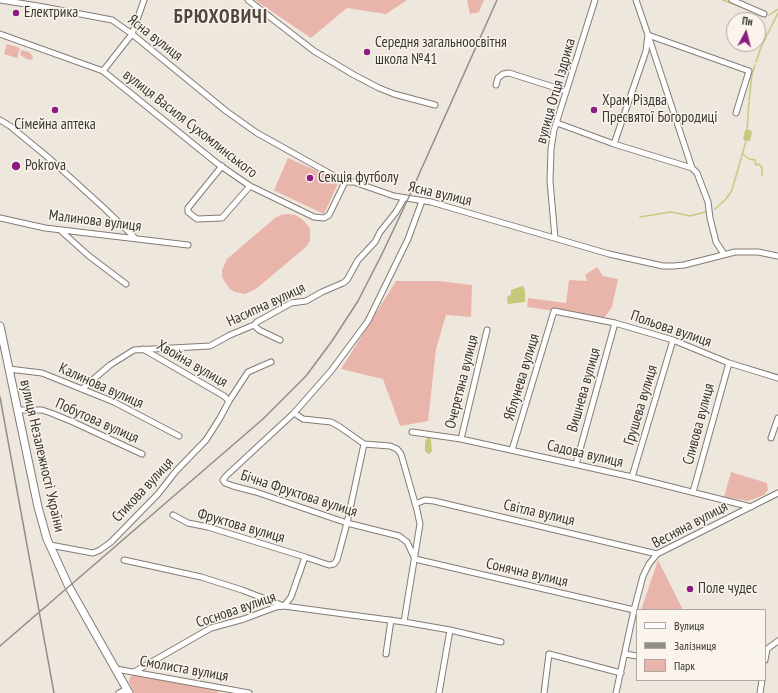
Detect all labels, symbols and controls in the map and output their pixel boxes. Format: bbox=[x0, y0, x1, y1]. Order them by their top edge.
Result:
place label: Електрика bbox=[24, 4, 78, 22]
district label: БРЮХОВИЧІ bbox=[174, 7, 268, 29]
marker: Електрика bbox=[11, 8, 21, 18]
street label: Ясна вулиця bbox=[124, 11, 186, 65]
north arrow bbox=[726, 12, 766, 52]
text: Пн bbox=[741, 13, 753, 29]
place label: Середня загальноосвітня школа №41 bbox=[375, 34, 507, 69]
street label: вулиця Отця Іздрика bbox=[532, 36, 580, 146]
marker: Середня загальноосвітня школа №41 bbox=[362, 47, 372, 57]
street label: вулиця Василя Сухомлинського bbox=[119, 66, 261, 182]
place label: Храм Різдва Пресвятої Богородиці bbox=[602, 92, 717, 127]
marker: Сімейна аптека bbox=[50, 105, 60, 115]
marker: Храм Різдва Пресвятої Богородиці bbox=[589, 105, 599, 115]
place label: Сімейна аптека bbox=[14, 116, 96, 134]
place label: Pokrova bbox=[25, 157, 66, 175]
marker: Pokrova bbox=[10, 160, 22, 172]
place label: Секція футболу bbox=[318, 169, 399, 187]
marker: Секція футболу bbox=[305, 173, 315, 183]
street label: Ясна вулиця bbox=[407, 178, 473, 210]
street label: Малинова вулиця bbox=[48, 206, 142, 236]
street label: Насипна вулиця bbox=[224, 279, 308, 331]
street label: Польова вулиця bbox=[628, 307, 714, 351]
street label: Яблунева вулиця bbox=[500, 331, 544, 423]
street label: Очеретяна вулиця bbox=[442, 333, 482, 431]
street label: Хвойна вулиця bbox=[153, 336, 231, 392]
street label: Вишнева вулиця bbox=[563, 346, 605, 434]
street label: Калинова вулиця bbox=[56, 359, 146, 413]
street label: Грушева вулиця bbox=[620, 363, 662, 447]
street label: вулиця Незалежності України bbox=[16, 378, 68, 534]
street label: Сливова вулиця bbox=[680, 381, 718, 467]
street label: Побутова вулиця bbox=[53, 395, 141, 447]
street label: Садова вулиця bbox=[545, 436, 625, 472]
street label: Стикова вулиця bbox=[109, 454, 177, 526]
street label: Бічна Фруктова вулиця bbox=[238, 467, 360, 521]
street label: Світла вулиця bbox=[502, 496, 576, 530]
street label: Весняна вулиця bbox=[649, 498, 731, 552]
street label: Фруктова вулиця bbox=[195, 505, 287, 547]
street label: Сонячна вулиця bbox=[484, 555, 570, 591]
place label: Поле чудес bbox=[698, 580, 757, 598]
marker: Поле чудес bbox=[685, 584, 695, 594]
street label: Соснова вулиця bbox=[194, 588, 278, 632]
legend bbox=[636, 609, 766, 681]
text: Вулиця bbox=[674, 618, 704, 633]
text: Залізниця bbox=[674, 638, 716, 653]
street label: Смолиста вулиця bbox=[138, 652, 230, 686]
text: Парк bbox=[674, 658, 695, 673]

